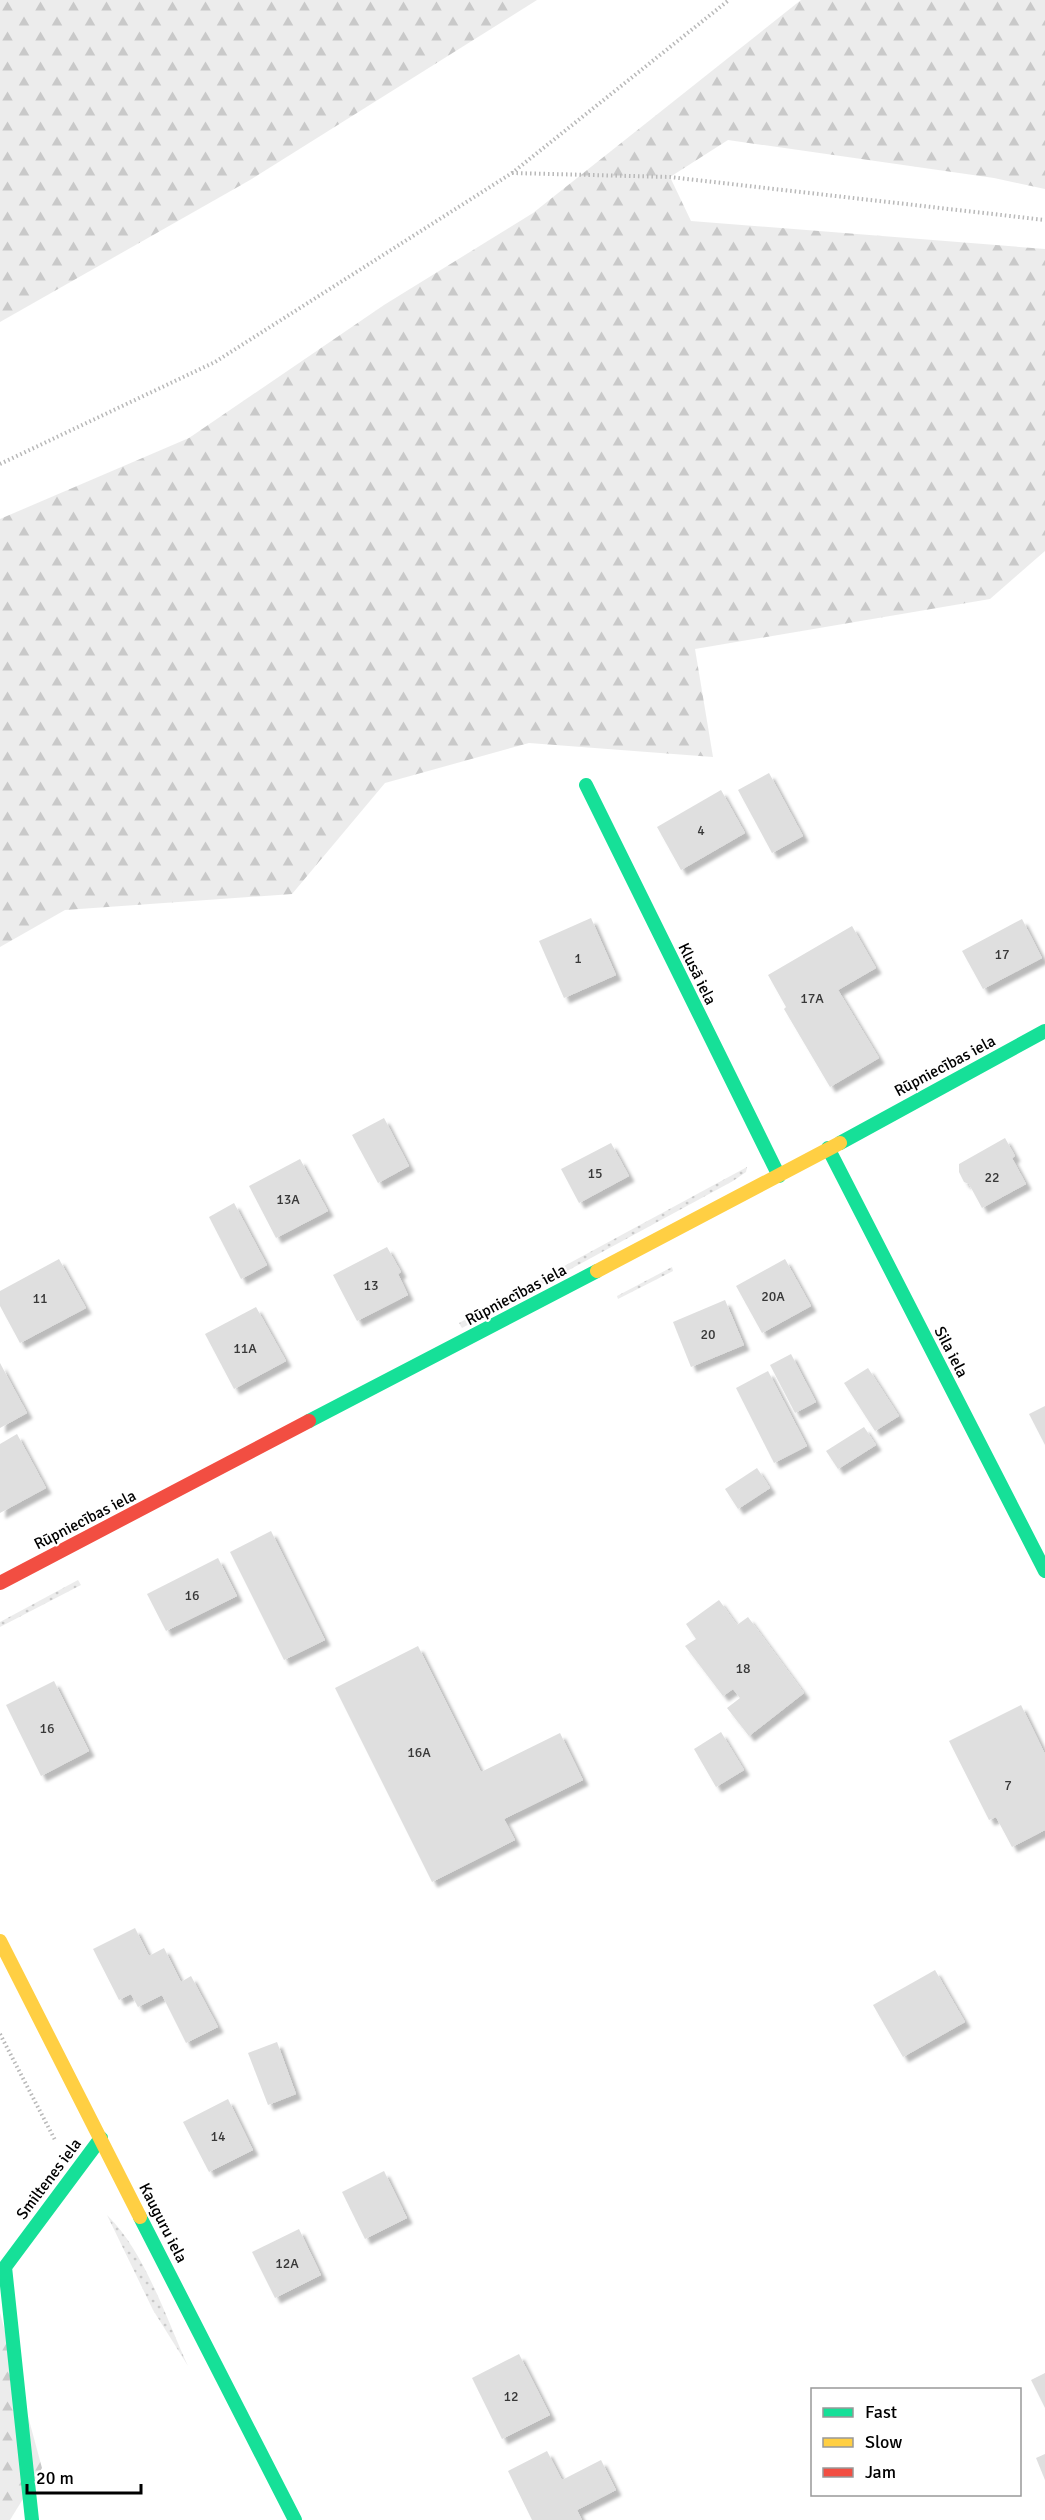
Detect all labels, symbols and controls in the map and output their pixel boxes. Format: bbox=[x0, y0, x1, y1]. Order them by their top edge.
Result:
house number: 4 bbox=[697, 822, 705, 839]
street label: Klusā iela bbox=[673, 940, 721, 1008]
house number: 17 bbox=[994, 946, 1010, 963]
house number: 1 bbox=[574, 950, 582, 967]
house number: 17A bbox=[800, 990, 824, 1007]
street label: Rūpniecības iela bbox=[891, 1031, 999, 1101]
house number: 15 bbox=[587, 1165, 603, 1182]
house number: 22 bbox=[984, 1169, 1000, 1186]
house number: 13A bbox=[276, 1191, 300, 1208]
street label: Rūpniecības iela bbox=[462, 1260, 570, 1330]
house number: 13 bbox=[363, 1277, 379, 1294]
house number: 20A bbox=[761, 1288, 785, 1305]
house number: 11 bbox=[32, 1290, 48, 1307]
street label: Sila iela bbox=[930, 1323, 972, 1381]
house number: 20 bbox=[700, 1326, 716, 1343]
house number: 11A bbox=[233, 1340, 257, 1357]
street label: Rūpniecības iela bbox=[31, 1486, 139, 1554]
house number: 16 bbox=[184, 1587, 200, 1604]
house number: 18 bbox=[735, 1660, 751, 1677]
house number: 16 bbox=[39, 1720, 55, 1737]
house number: 16A bbox=[407, 1744, 431, 1761]
house number: 7 bbox=[1004, 1777, 1012, 1794]
house number: 14 bbox=[210, 2128, 226, 2145]
street label: Smiltenes iela bbox=[12, 2135, 86, 2223]
street label: Kauguru iela bbox=[134, 2180, 192, 2266]
house number: 12A bbox=[275, 2255, 299, 2272]
house number: 12 bbox=[503, 2388, 519, 2405]
legend bbox=[811, 2388, 1021, 2496]
text: Fast bbox=[865, 2401, 897, 2423]
text: Slow bbox=[865, 2431, 902, 2453]
scale bar bbox=[27, 2457, 141, 2495]
text: Jam bbox=[865, 2461, 896, 2483]
text: 20 m bbox=[36, 2467, 74, 2489]

